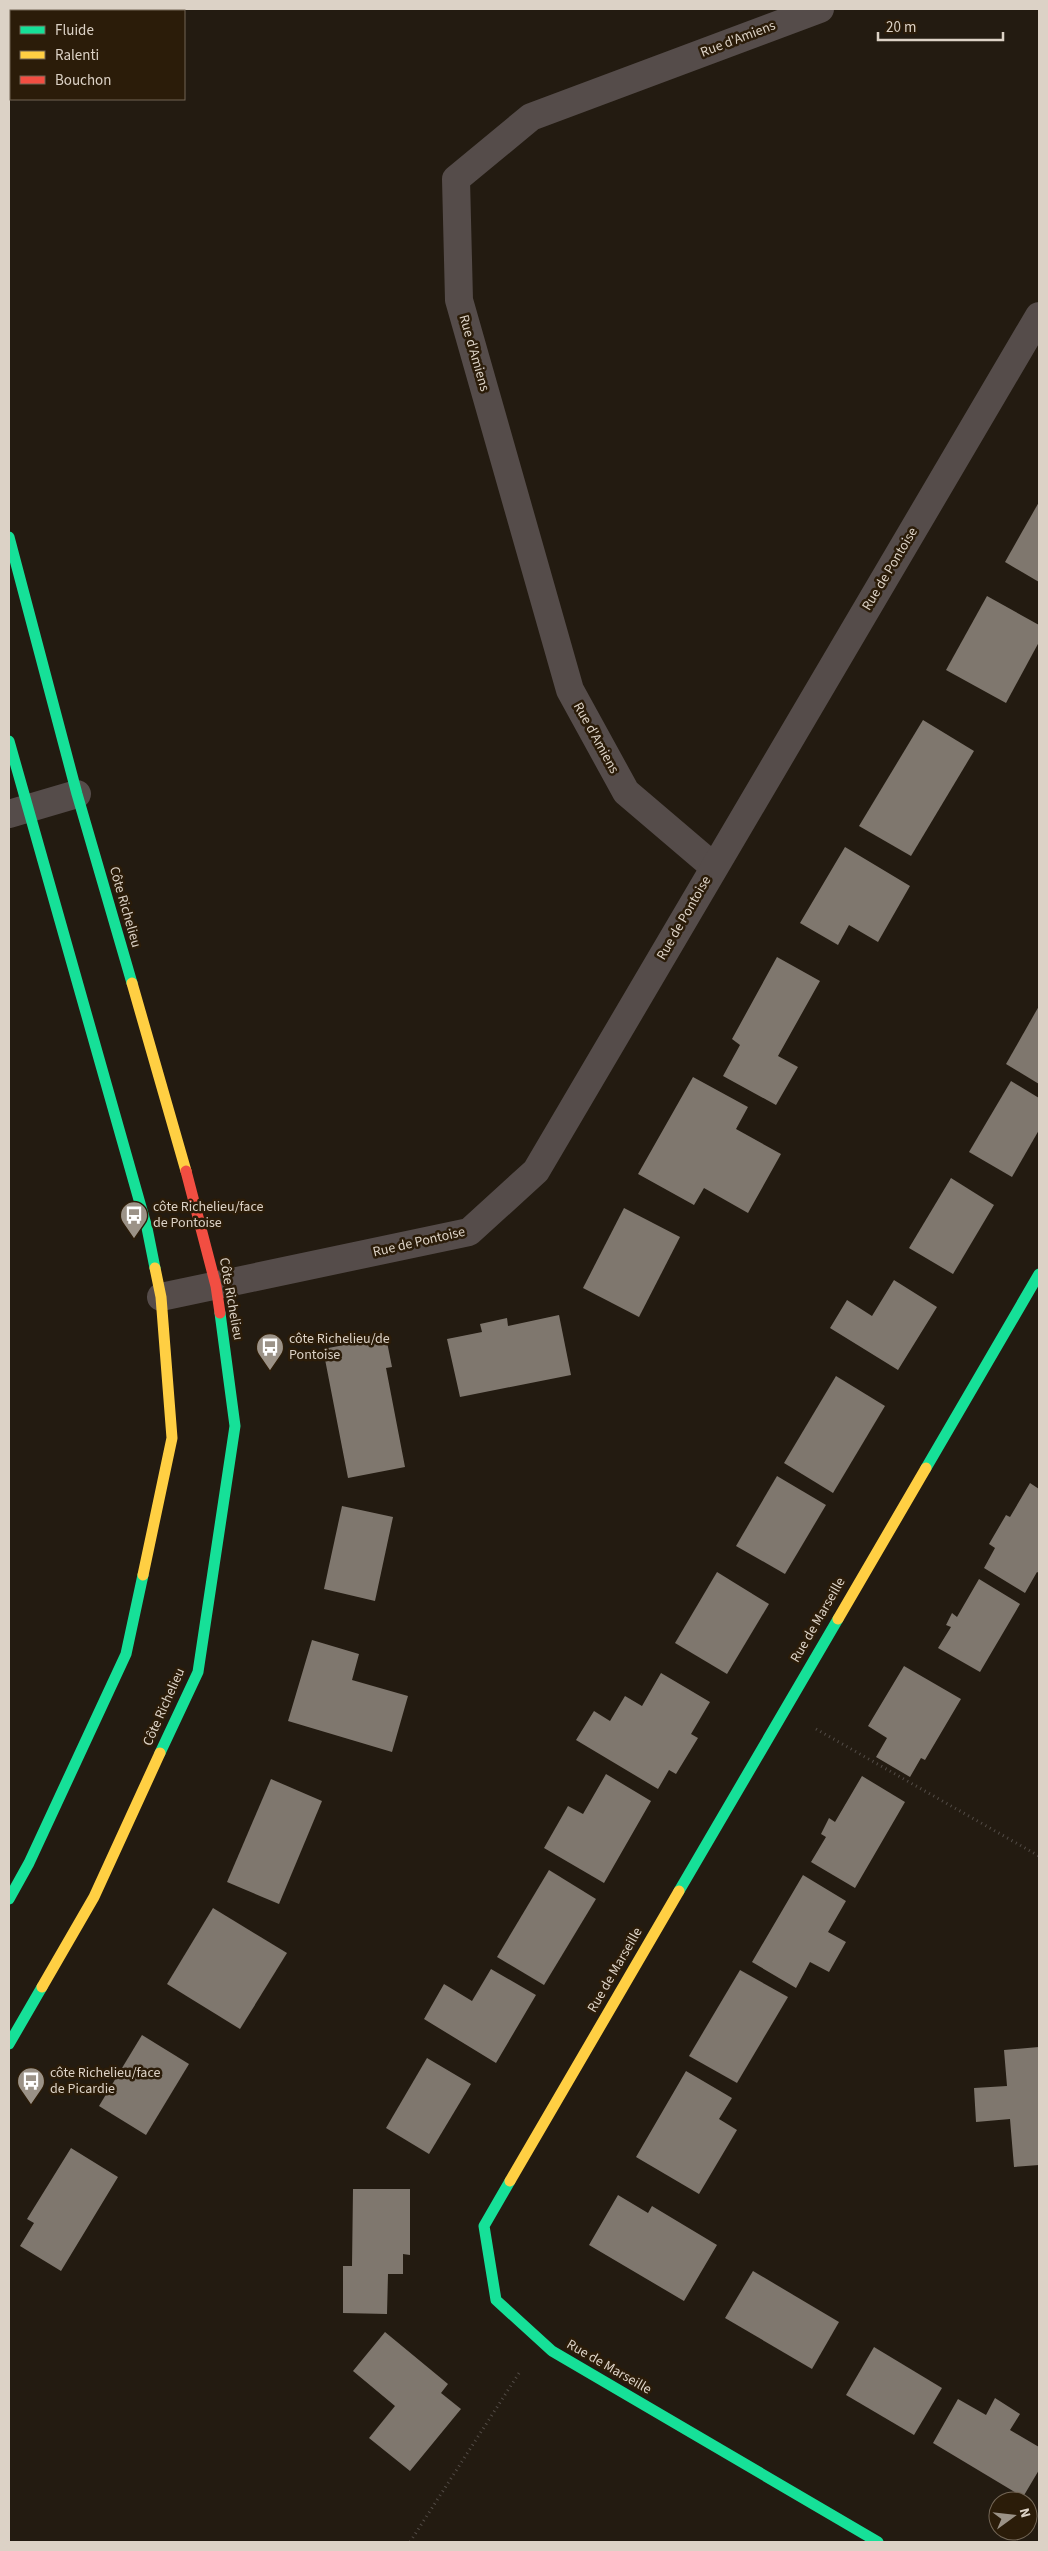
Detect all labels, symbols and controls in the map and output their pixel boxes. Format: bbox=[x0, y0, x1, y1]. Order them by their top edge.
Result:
legend bbox=[10, 10, 185, 100]
scale bar bbox=[878, 10, 1003, 42]
street label: Rue d'Amiens bbox=[698, 15, 779, 62]
text: 20 m bbox=[886, 17, 916, 38]
text: Fluide bbox=[55, 20, 94, 41]
text: Ralenti bbox=[55, 45, 99, 66]
text: Bouchon bbox=[55, 70, 111, 91]
street label: Rue d'Amiens bbox=[454, 312, 495, 394]
street label: Rue de Pontoise bbox=[857, 523, 923, 614]
street label: Rue d'Amiens bbox=[568, 699, 624, 777]
street label: Côte Richelieu bbox=[104, 864, 146, 950]
street label: Rue de Pontoise bbox=[652, 872, 716, 964]
place label: côte Richelieu/face de Pontoise bbox=[153, 1197, 263, 1233]
bus stop icon: côte Richelieu/face de Pontoise bbox=[119, 1200, 149, 1239]
street label: Rue de Pontoise bbox=[371, 1222, 467, 1262]
street label: Côte Richelieu bbox=[214, 1256, 248, 1342]
place label: côte Richelieu/de Pontoise bbox=[289, 1329, 390, 1365]
bus stop icon: côte Richelieu/de Pontoise bbox=[255, 1332, 285, 1371]
street label: Rue de Marseille bbox=[786, 1574, 850, 1666]
street label: Côte Richelieu bbox=[138, 1665, 190, 1749]
street label: Rue de Marseille bbox=[583, 1924, 647, 2016]
place label: côte Richelieu/face de Picardie bbox=[50, 2063, 160, 2099]
bus stop icon: côte Richelieu/face de Picardie bbox=[16, 2066, 46, 2105]
street label: Rue de Marseille bbox=[563, 2335, 655, 2399]
north arrow bbox=[988, 2491, 1038, 2541]
text: N bbox=[1014, 2506, 1035, 2520]

